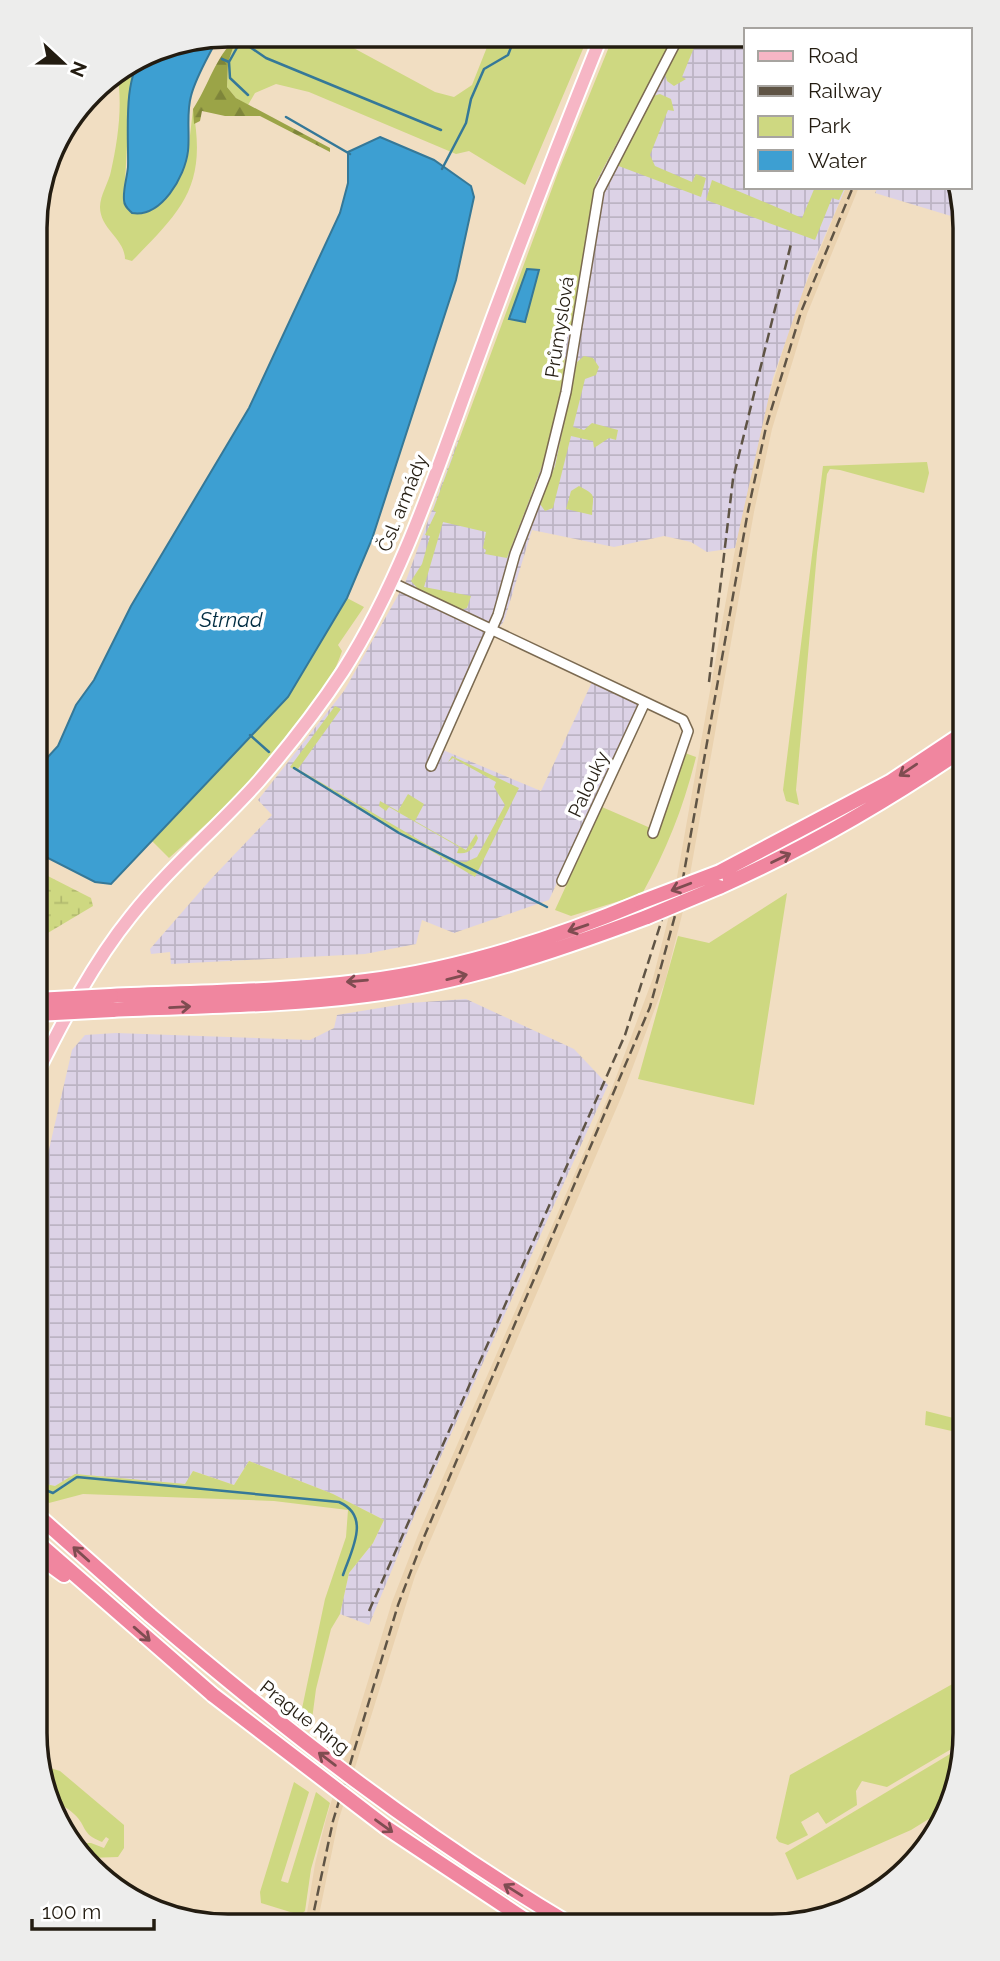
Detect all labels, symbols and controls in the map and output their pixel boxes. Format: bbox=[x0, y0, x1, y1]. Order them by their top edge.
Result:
north arrow bbox=[28, 28, 98, 98]
legend bbox=[744, 28, 972, 189]
text: Road bbox=[808, 43, 858, 68]
text: N bbox=[66, 59, 92, 80]
text: Railway bbox=[808, 78, 882, 103]
text: Park bbox=[808, 113, 851, 138]
text: Water bbox=[808, 148, 867, 173]
street label: Průmyslová bbox=[540, 275, 578, 379]
street label: Čsl. armády bbox=[373, 451, 431, 555]
water label: Strnad bbox=[199, 607, 263, 632]
street label: Palouky bbox=[563, 748, 613, 820]
one-way arrow bbox=[899, 763, 918, 777]
one-way arrow bbox=[770, 850, 791, 864]
one-way arrow bbox=[670, 882, 692, 895]
one-way arrow bbox=[567, 923, 589, 935]
one-way arrow bbox=[445, 970, 468, 983]
one-way arrow bbox=[346, 975, 369, 988]
one-way arrow bbox=[169, 1000, 191, 1013]
one-way arrow bbox=[72, 1546, 90, 1562]
one-way arrow bbox=[132, 1626, 150, 1642]
street label: Prague Ring bbox=[256, 1675, 354, 1759]
one-way arrow bbox=[318, 1752, 337, 1767]
one-way arrow bbox=[374, 1819, 393, 1833]
one-way arrow bbox=[504, 1882, 524, 1896]
scale bar bbox=[32, 1888, 154, 1932]
text: 100 m bbox=[42, 1899, 101, 1924]

